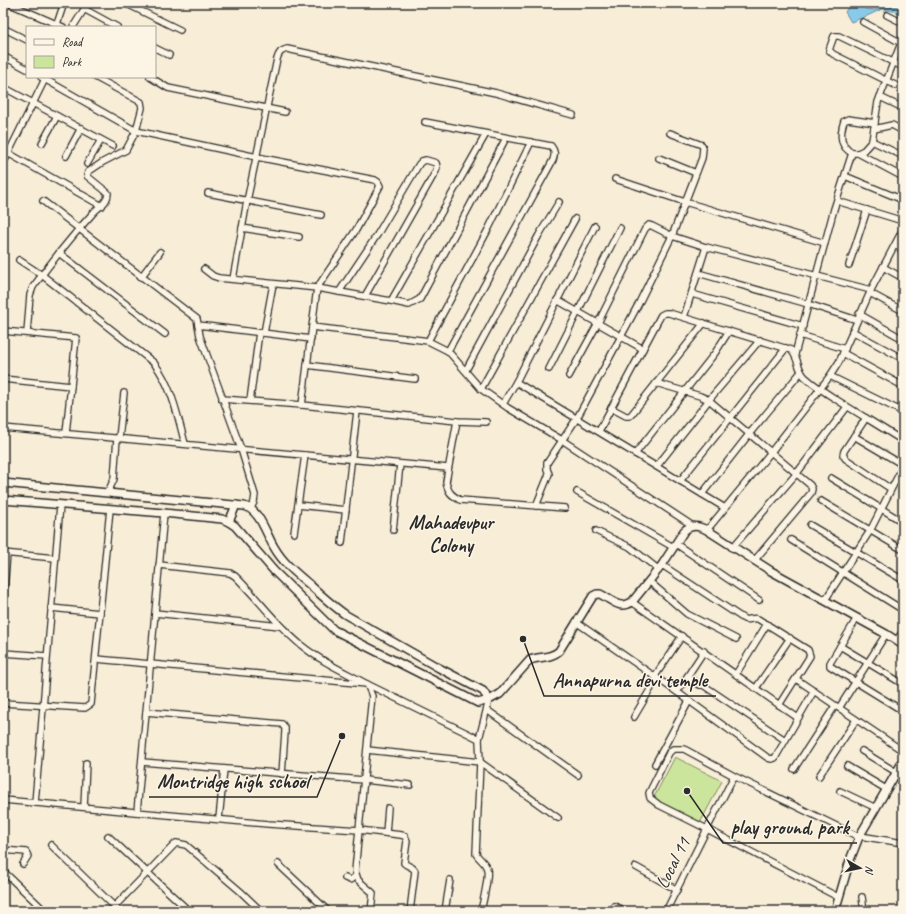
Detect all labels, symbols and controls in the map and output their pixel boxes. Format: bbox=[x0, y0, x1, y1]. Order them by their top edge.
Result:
legend bbox=[26, 26, 156, 78]
text: Road bbox=[62, 34, 84, 50]
text: Park bbox=[62, 54, 83, 70]
district label: Mahadevpur Colony bbox=[409, 510, 496, 558]
callout: Annapurna devi temple bbox=[544, 664, 716, 696]
text: Annapurna devi temple bbox=[553, 668, 710, 693]
callout: Montridge high school bbox=[149, 765, 317, 797]
text: Montridge high school bbox=[157, 769, 312, 794]
callout: play ground, park bbox=[723, 811, 857, 843]
text: play ground, park bbox=[731, 815, 851, 840]
street label: Local 11 bbox=[650, 832, 697, 893]
north arrow bbox=[840, 848, 880, 888]
text: N bbox=[862, 865, 877, 876]

